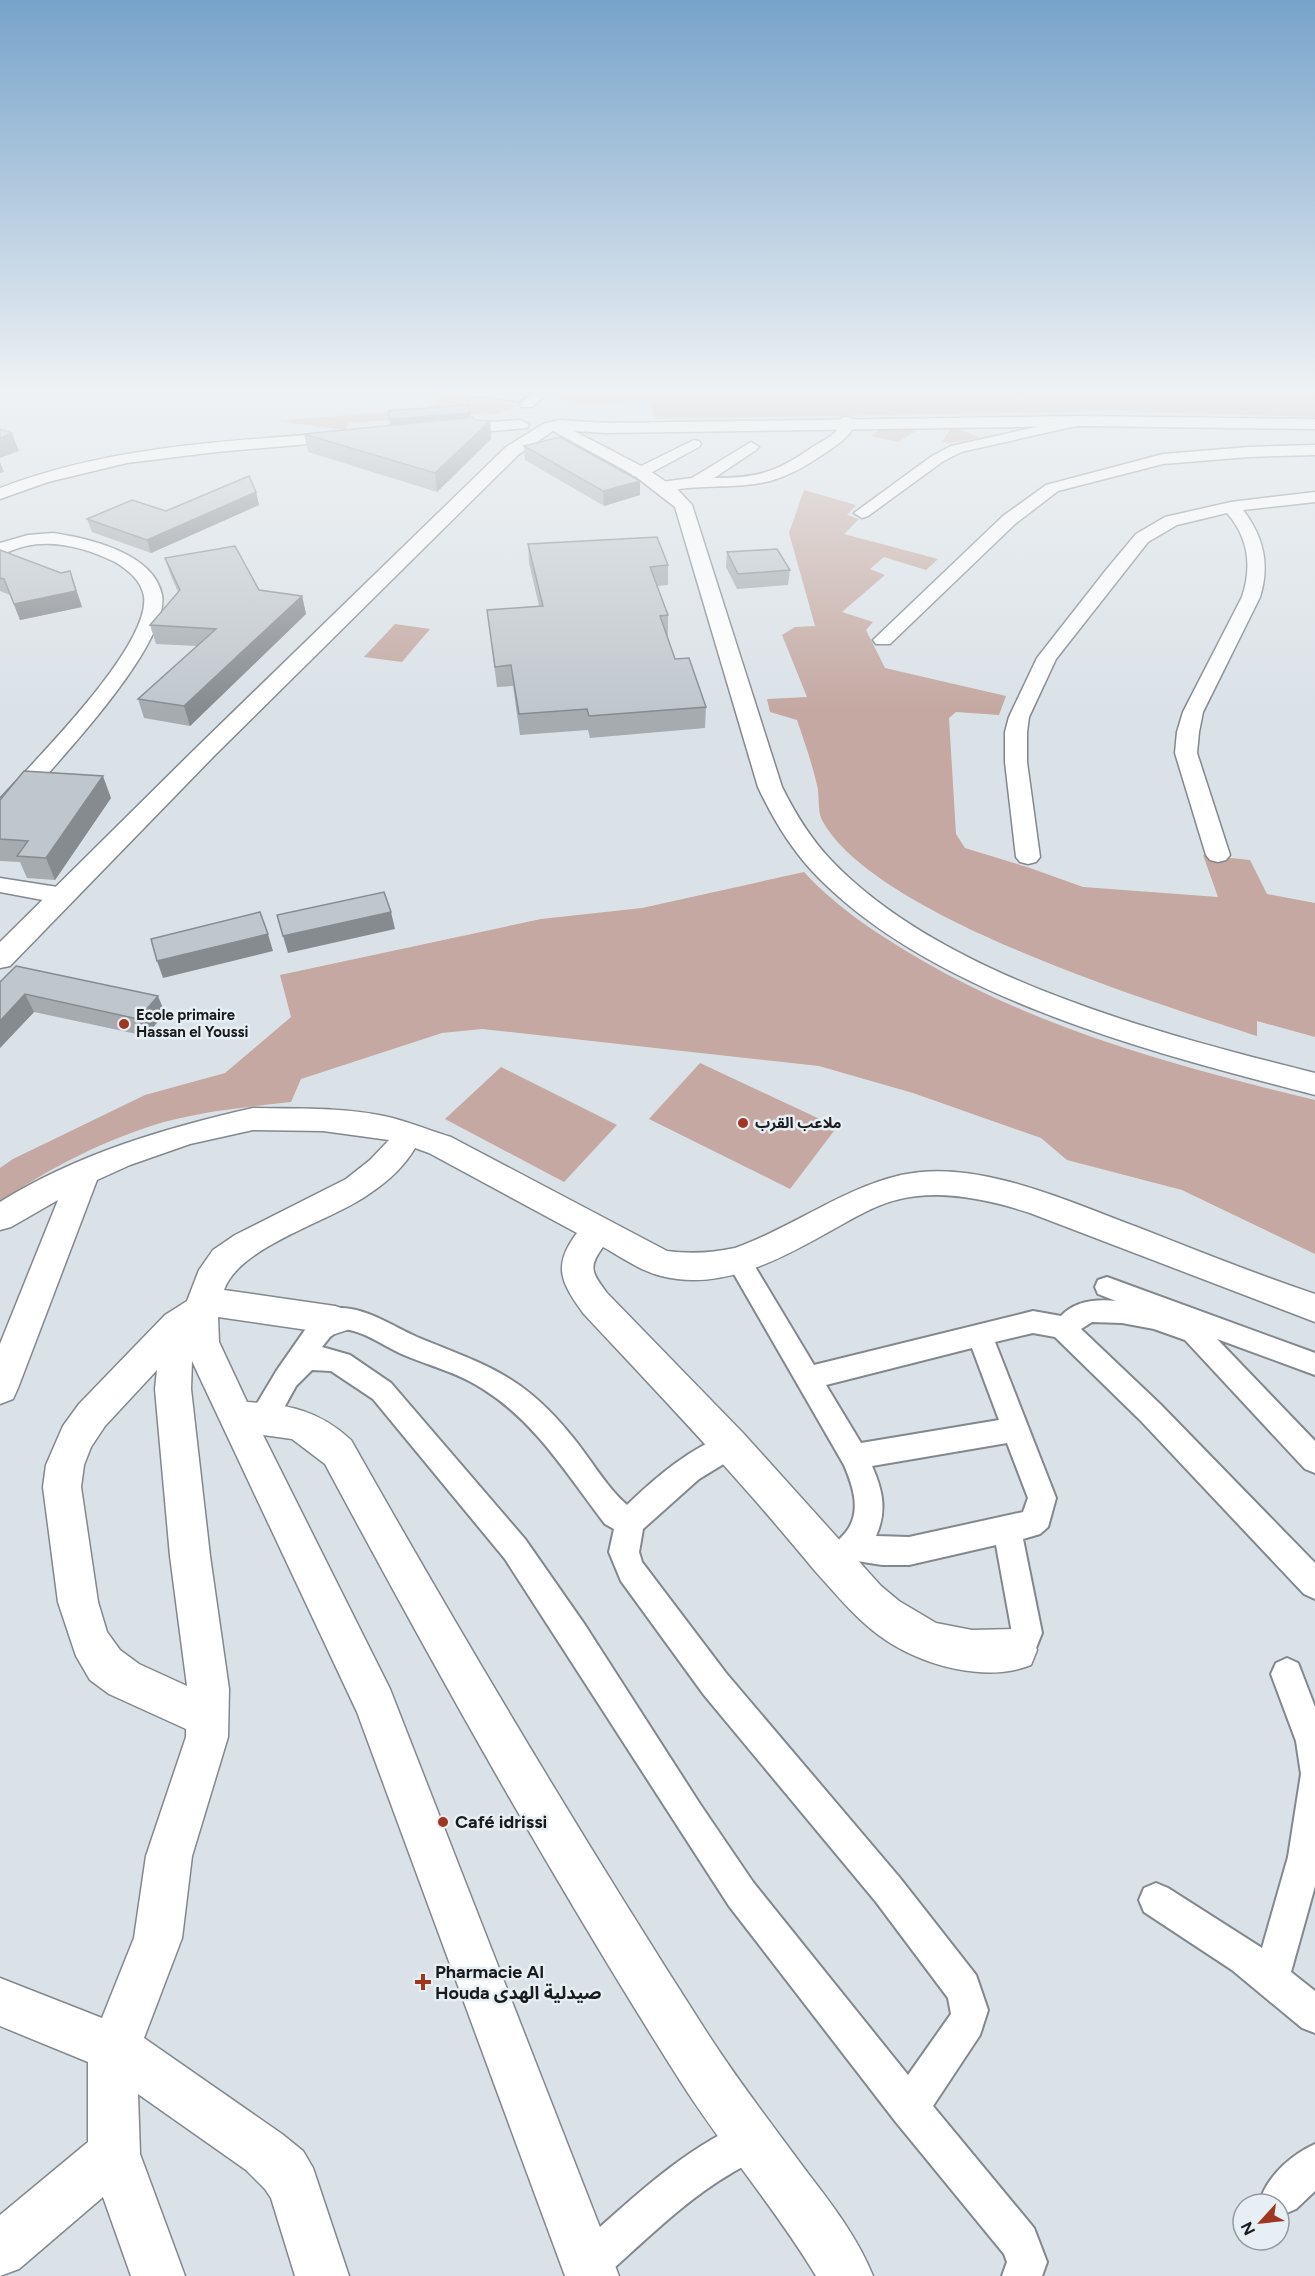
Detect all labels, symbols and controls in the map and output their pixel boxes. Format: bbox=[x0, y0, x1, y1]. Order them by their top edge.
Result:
place label: Ecole primaire Hassan el Youssi bbox=[136, 1006, 248, 1041]
marker: Ecole primaire Hassan el Youssi bbox=[117, 1017, 131, 1031]
place label: ملاعب القرب bbox=[755, 1114, 842, 1132]
marker: ملاعب القرب bbox=[736, 1116, 750, 1130]
place label: Café idrissi bbox=[455, 1811, 547, 1833]
marker: Café idrissi bbox=[436, 1815, 450, 1829]
place label: Pharmacie Al Houda صيدلية الهدى bbox=[435, 1961, 602, 2004]
marker: Pharmacie Al Houda صيدلية الهدى bbox=[416, 1975, 430, 1989]
north arrow bbox=[1231, 2192, 1291, 2252]
text: N bbox=[1237, 2219, 1259, 2238]

